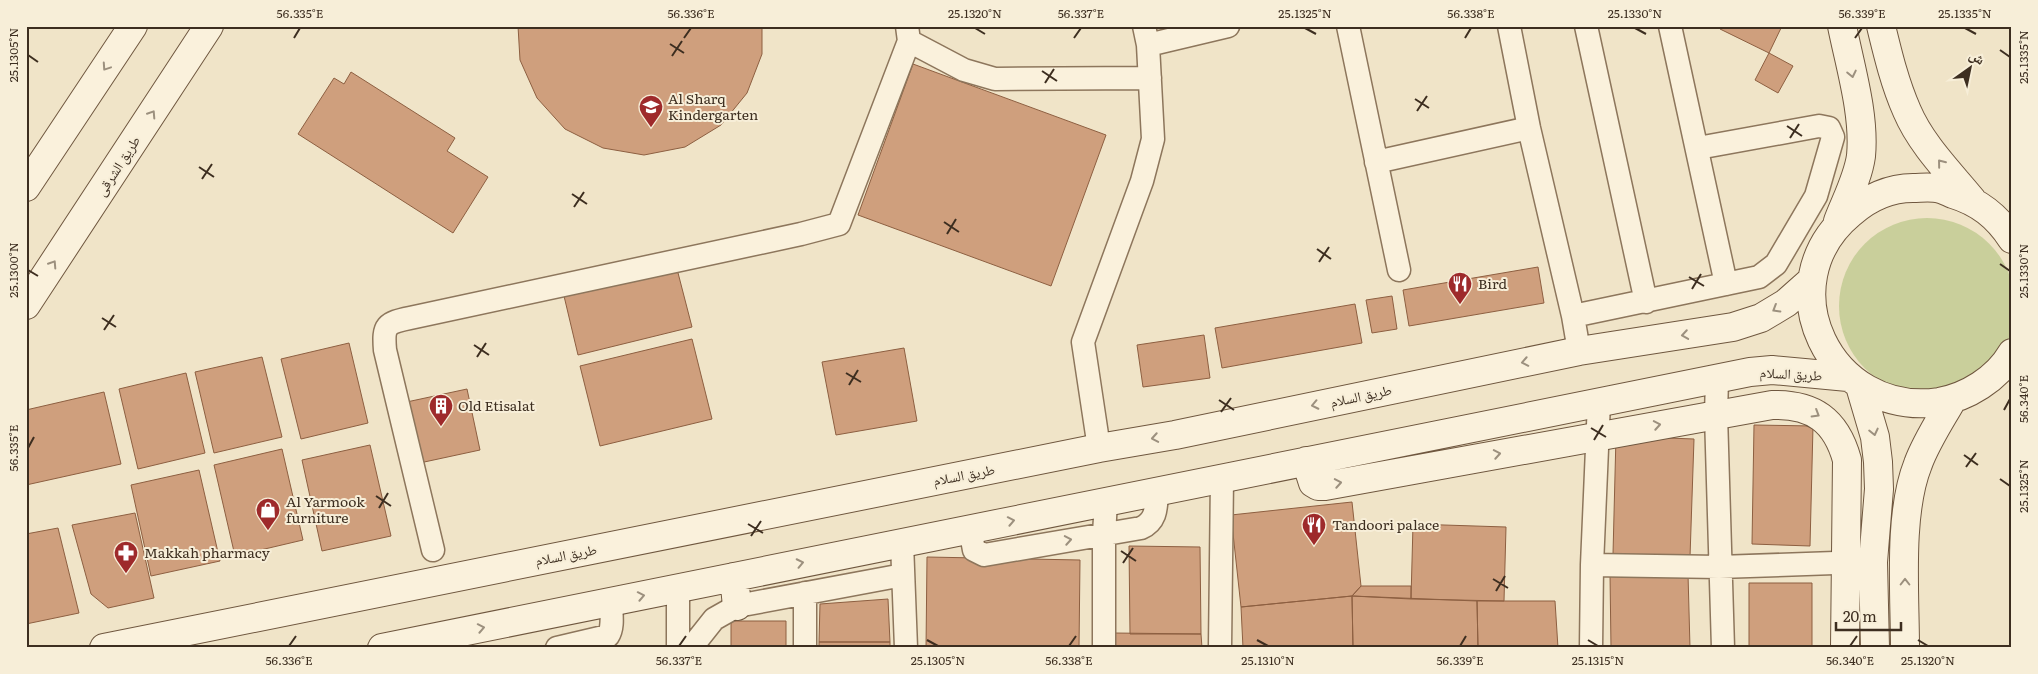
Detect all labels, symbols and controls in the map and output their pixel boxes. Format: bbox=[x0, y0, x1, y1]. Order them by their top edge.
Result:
text: 56.335°E bbox=[277, 4, 324, 22]
text: 56.336°E bbox=[667, 4, 715, 22]
text: 25.1320°N bbox=[948, 4, 1002, 22]
text: 56.337°E bbox=[1058, 4, 1105, 22]
text: 25.1325°N bbox=[1278, 4, 1332, 22]
text: 56.338°E bbox=[1447, 4, 1495, 22]
text: 25.1330°N bbox=[1608, 4, 1662, 22]
text: 56.339°E bbox=[1838, 4, 1886, 22]
text: 25.1335°N bbox=[1938, 4, 1992, 22]
text: 25.1305°N bbox=[4, 28, 22, 82]
text: 25.1335°N bbox=[2014, 30, 2032, 84]
north arrow bbox=[1946, 42, 1996, 92]
text: ش bbox=[1966, 44, 1989, 69]
one-way arrow bbox=[103, 61, 112, 71]
one-way arrow bbox=[1846, 70, 1857, 78]
place label: Al Sharq Kindergarten bbox=[668, 88, 758, 124]
school or university icon: Al Sharq Kindergarten bbox=[638, 94, 664, 128]
one-way arrow bbox=[146, 110, 155, 119]
street label: طريق الشرقى bbox=[90, 131, 145, 200]
one-way arrow bbox=[1937, 159, 1946, 168]
text: 25.1300°N bbox=[4, 242, 22, 298]
text: 25.1330°N bbox=[2014, 244, 2032, 298]
one-way arrow bbox=[47, 260, 56, 270]
restaurant icon: Bird bbox=[1447, 271, 1473, 305]
place label: Bird bbox=[1478, 273, 1507, 293]
one-way arrow bbox=[1772, 302, 1781, 312]
one-way arrow bbox=[1681, 329, 1690, 339]
one-way arrow bbox=[1521, 356, 1530, 367]
street label: طريق السلام bbox=[1759, 361, 1823, 386]
text: 56.340°E bbox=[2014, 375, 2032, 423]
street label: طريق السلام bbox=[1328, 379, 1394, 412]
building icon: Old Etisalat bbox=[428, 393, 454, 427]
place label: Old Etisalat bbox=[458, 395, 535, 415]
one-way arrow bbox=[1310, 400, 1319, 410]
one-way arrow bbox=[1810, 408, 1819, 418]
one-way arrow bbox=[1653, 421, 1662, 431]
text: 56.335°E bbox=[4, 424, 22, 471]
one-way arrow bbox=[1868, 428, 1879, 437]
one-way arrow bbox=[1151, 433, 1160, 443]
one-way arrow bbox=[1493, 450, 1502, 460]
street label: طريق السلام bbox=[931, 458, 997, 491]
text: 25.1325°N bbox=[2014, 459, 2032, 513]
one-way arrow bbox=[1333, 479, 1342, 489]
place label: Al Yarmook furniture bbox=[286, 491, 365, 527]
shop icon: Al Yarmook furniture bbox=[255, 497, 281, 531]
restaurant icon: Tandoori palace bbox=[1301, 512, 1327, 546]
place label: Tandoori palace bbox=[1332, 514, 1439, 534]
one-way arrow bbox=[1006, 516, 1015, 526]
one-way arrow bbox=[1064, 536, 1073, 546]
street label: طريق السلام bbox=[533, 538, 599, 571]
pharmacy icon: Makkah pharmacy bbox=[113, 540, 139, 574]
place label: Makkah pharmacy bbox=[144, 542, 271, 562]
one-way arrow bbox=[795, 559, 804, 569]
one-way arrow bbox=[1900, 577, 1910, 585]
one-way arrow bbox=[636, 591, 645, 602]
scale bar bbox=[1836, 599, 1900, 631]
text: 20 m bbox=[1843, 604, 1877, 627]
one-way arrow bbox=[477, 623, 486, 633]
text: 56.336°E bbox=[265, 651, 313, 669]
text: 56.337°E bbox=[656, 651, 703, 669]
text: 25.1305°N bbox=[911, 651, 965, 669]
text: 56.338°E bbox=[1045, 651, 1093, 669]
text: 25.1310°N bbox=[1241, 651, 1295, 669]
text: 56.339°E bbox=[1436, 651, 1484, 669]
text: 25.1315°N bbox=[1572, 651, 1624, 669]
text: 56.340°E bbox=[1826, 651, 1874, 669]
text: 25.1320°N bbox=[1901, 651, 1955, 669]

